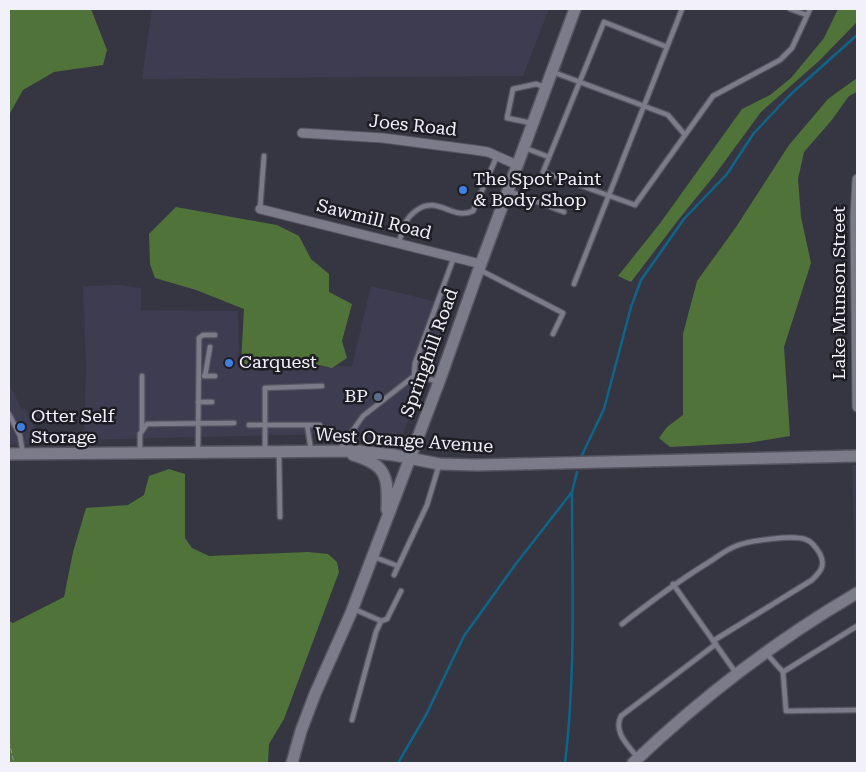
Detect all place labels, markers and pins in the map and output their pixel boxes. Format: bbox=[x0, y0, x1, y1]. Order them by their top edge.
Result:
place label: The Spot Paint & Body Shop bbox=[473, 169, 601, 212]
marker: The Spot Paint & Body Shop bbox=[457, 184, 469, 196]
place label: Carquest bbox=[239, 352, 317, 374]
marker: Carquest bbox=[223, 357, 235, 369]
place label: BP bbox=[344, 386, 368, 408]
marker: BP bbox=[372, 391, 384, 403]
place label: Otter Self Storage bbox=[31, 406, 114, 448]
marker: Otter Self Storage bbox=[15, 421, 27, 433]

